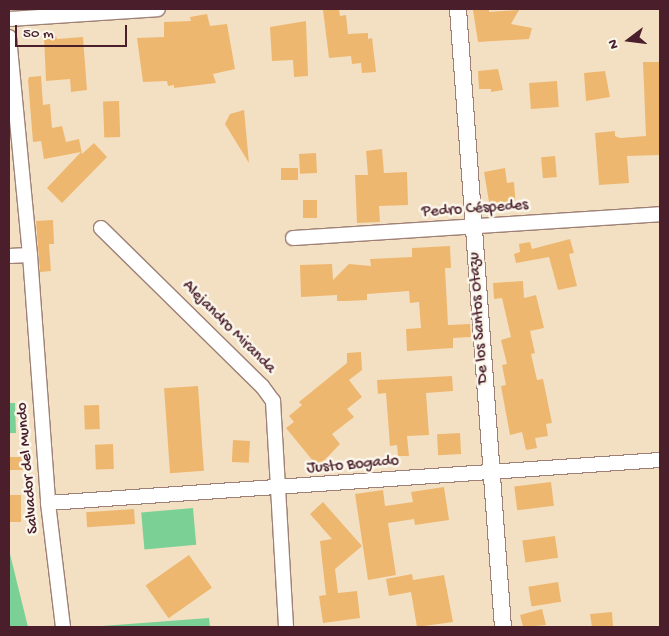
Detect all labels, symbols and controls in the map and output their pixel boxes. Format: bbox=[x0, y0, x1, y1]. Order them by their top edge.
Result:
scale bar bbox=[18, 15, 130, 47]
north arrow bbox=[604, 15, 654, 65]
text: 50 m bbox=[23, 25, 54, 43]
text: N bbox=[605, 37, 623, 51]
street label: Pedro Céspedes bbox=[421, 197, 529, 223]
street label: De los Santos Otazu bbox=[466, 251, 494, 385]
street label: Alejandro Miranda bbox=[177, 277, 279, 379]
street label: Salvador del Mundo bbox=[14, 402, 44, 534]
street label: Justo Bogado bbox=[306, 452, 400, 480]

